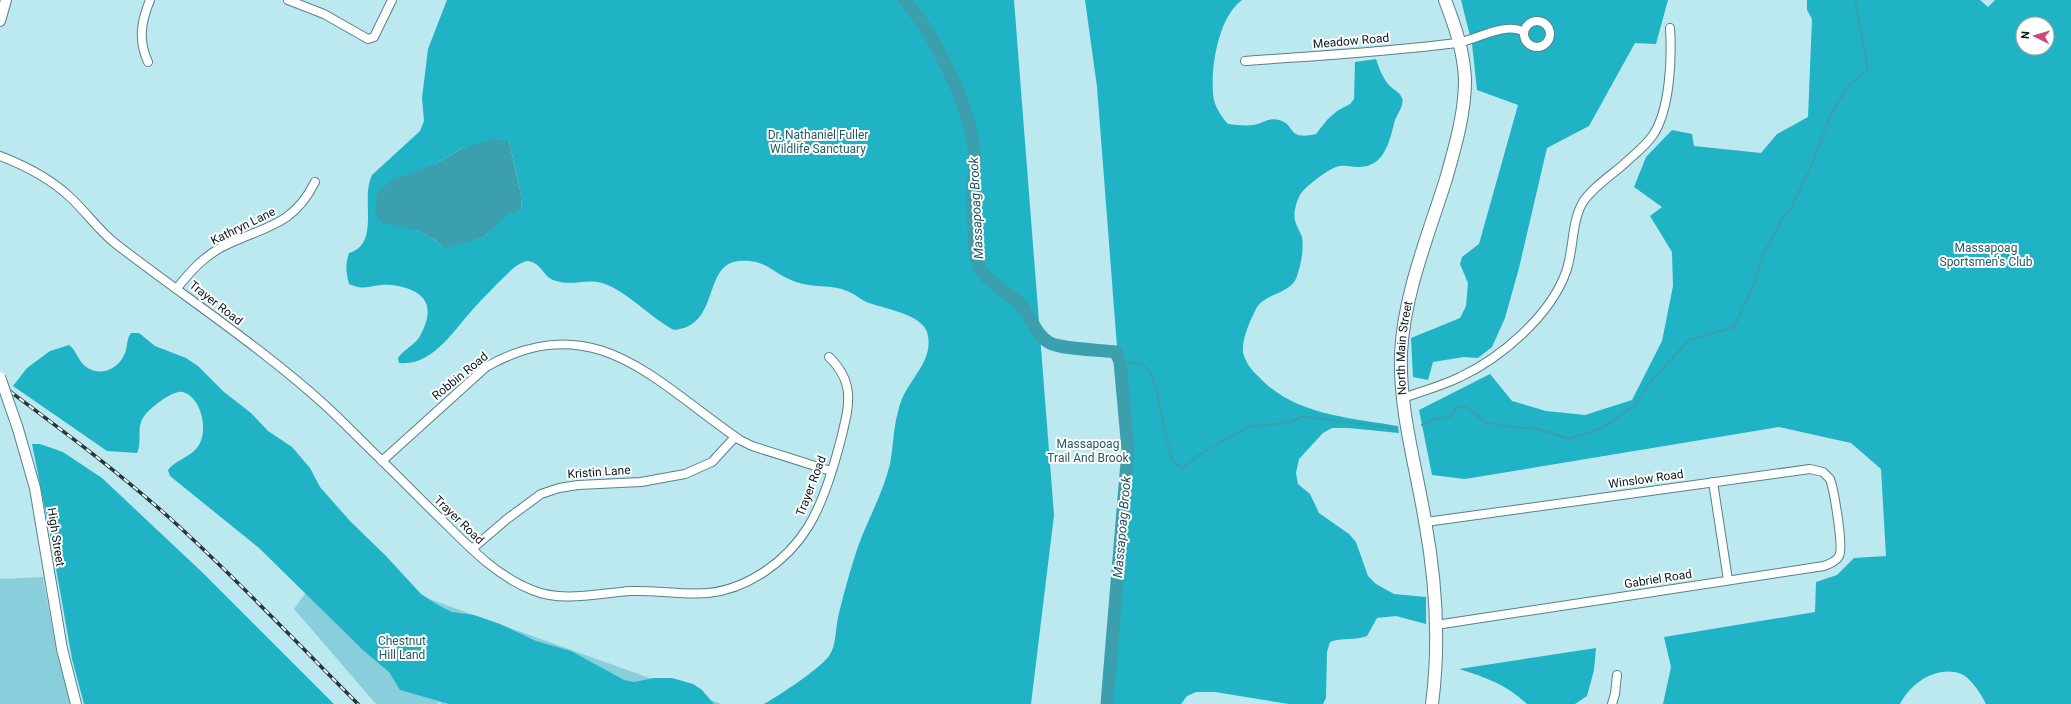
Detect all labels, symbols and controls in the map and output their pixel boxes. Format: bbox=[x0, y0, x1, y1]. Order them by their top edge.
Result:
north arrow bbox=[2015, 16, 2055, 56]
street label: Meadow Road bbox=[1312, 31, 1390, 51]
text: N bbox=[2019, 31, 2032, 40]
park label: Dr. Nathaniel Fuller Wildlife Sanctuary bbox=[768, 128, 868, 156]
water label: Massapoag Brook bbox=[966, 156, 986, 259]
street label: Kathryn Lane bbox=[208, 204, 278, 248]
park label: Massapoag Sportsmen's Club bbox=[1940, 241, 2033, 269]
street label: Trayer Road bbox=[187, 278, 245, 328]
street label: North Main Street bbox=[1394, 300, 1415, 396]
street label: Robbin Road bbox=[429, 349, 491, 403]
park label: Massapoag Trail And Brook bbox=[1047, 437, 1130, 465]
street label: Trayer Road bbox=[793, 454, 829, 518]
street label: Kristin Lane bbox=[567, 463, 631, 481]
street label: Winslow Road bbox=[1608, 467, 1684, 491]
water label: Massapoag Brook bbox=[1110, 475, 1134, 578]
street label: Trayer Road bbox=[431, 493, 487, 547]
street label: High Street bbox=[44, 507, 68, 568]
street label: Gabriel Road bbox=[1623, 567, 1693, 591]
park label: Chestnut Hill Land bbox=[378, 634, 426, 662]

